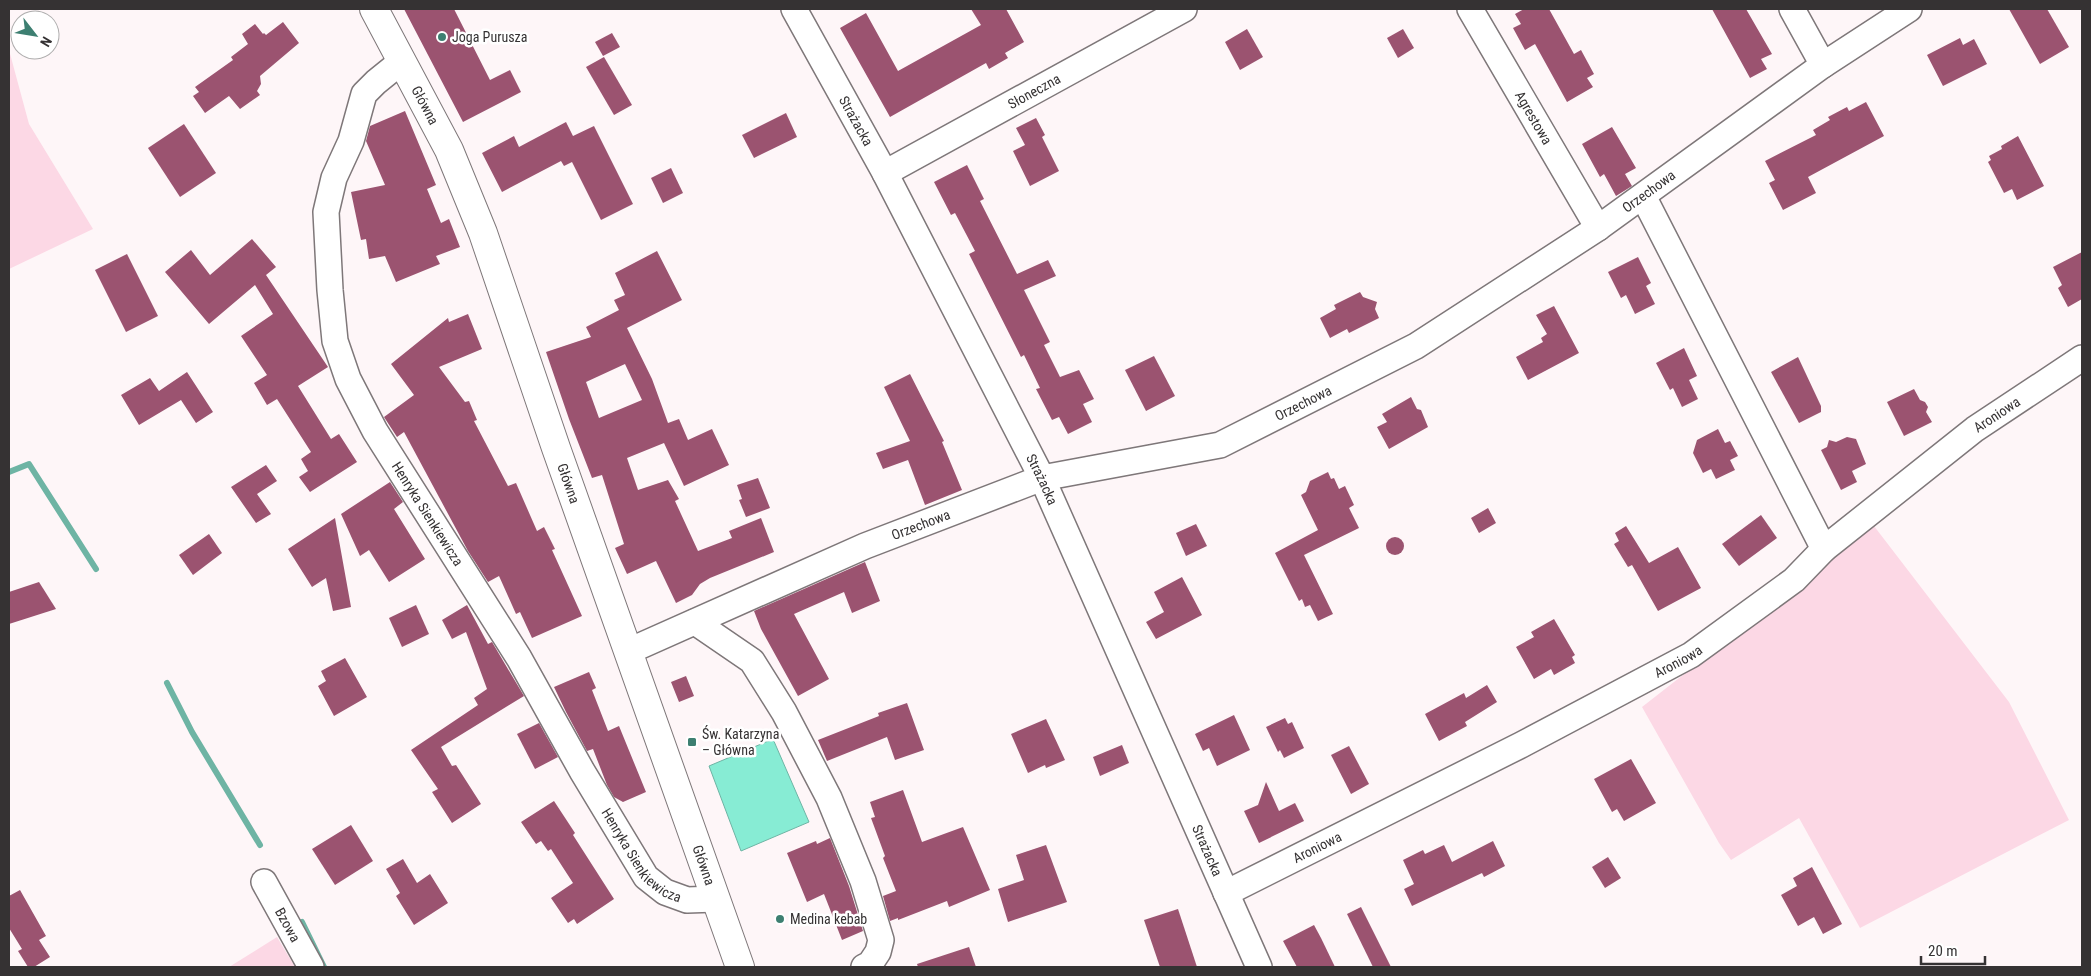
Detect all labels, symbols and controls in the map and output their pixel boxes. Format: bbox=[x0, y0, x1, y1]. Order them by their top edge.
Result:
north arrow bbox=[10, 10, 60, 60]
place label: Joga Purusza bbox=[452, 29, 527, 45]
marker: Joga Purusza bbox=[436, 31, 448, 43]
text: N bbox=[37, 34, 55, 49]
street label: Słoneczna bbox=[1005, 70, 1063, 112]
street label: Główna bbox=[408, 83, 442, 127]
street label: Agrestowa bbox=[1512, 88, 1555, 147]
street label: Strażacka bbox=[836, 93, 876, 149]
street label: Orzechowa bbox=[1619, 167, 1678, 216]
street label: Orzechowa bbox=[1272, 382, 1334, 424]
street label: Aroniowa bbox=[1971, 393, 2023, 436]
street label: Strażacka bbox=[1023, 451, 1061, 507]
street label: Henryka Sienkiewicza bbox=[389, 459, 466, 569]
street label: Główna bbox=[554, 461, 583, 506]
street label: Orzechowa bbox=[889, 506, 952, 543]
street label: Aroniowa bbox=[1652, 642, 1705, 681]
place label: Św. Katarzyna – Główna bbox=[702, 725, 779, 758]
marker: Św. Katarzyna – Główna bbox=[686, 736, 698, 748]
street label: Henryka Sienkiewicza bbox=[598, 805, 684, 905]
street label: Strażacka bbox=[1189, 822, 1226, 879]
street label: Aroniowa bbox=[1290, 828, 1344, 866]
street label: Główna bbox=[689, 843, 718, 887]
street label: Bzowa bbox=[272, 905, 304, 945]
place label: Medina kebab bbox=[790, 911, 867, 927]
marker: Medina kebab bbox=[774, 913, 786, 925]
scale bar bbox=[1921, 934, 1985, 966]
text: 20 m bbox=[1928, 942, 1958, 960]

